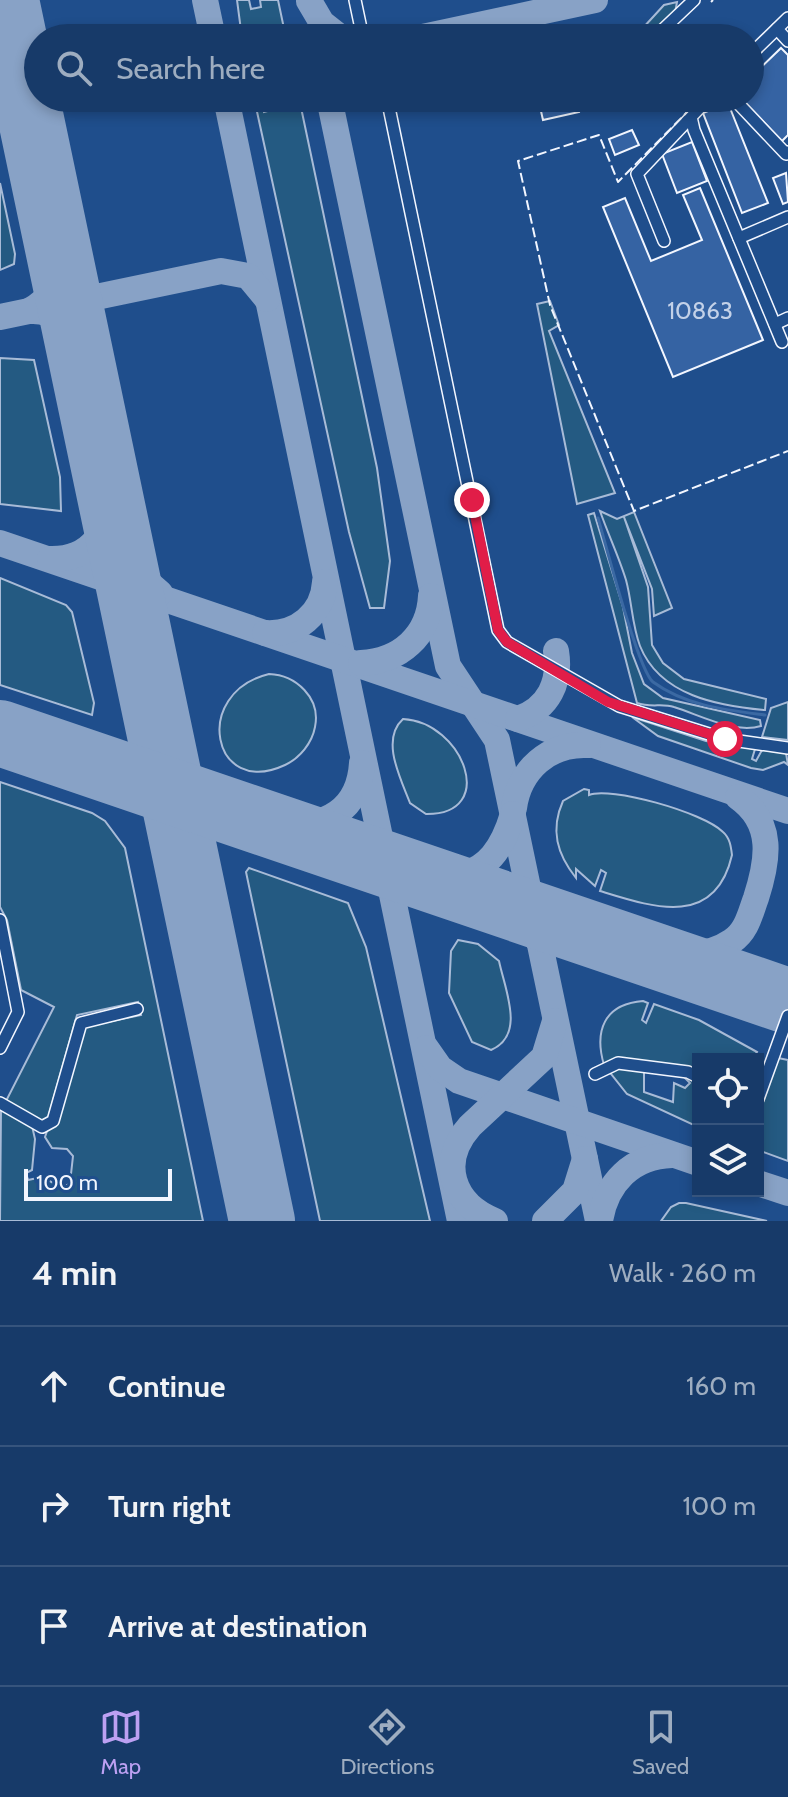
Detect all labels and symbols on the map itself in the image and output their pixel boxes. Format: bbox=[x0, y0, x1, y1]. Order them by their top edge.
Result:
house number: 10863 bbox=[667, 296, 733, 325]
route end bbox=[454, 482, 490, 518]
route start bbox=[707, 721, 743, 757]
scale bar bbox=[24, 1165, 172, 1201]

